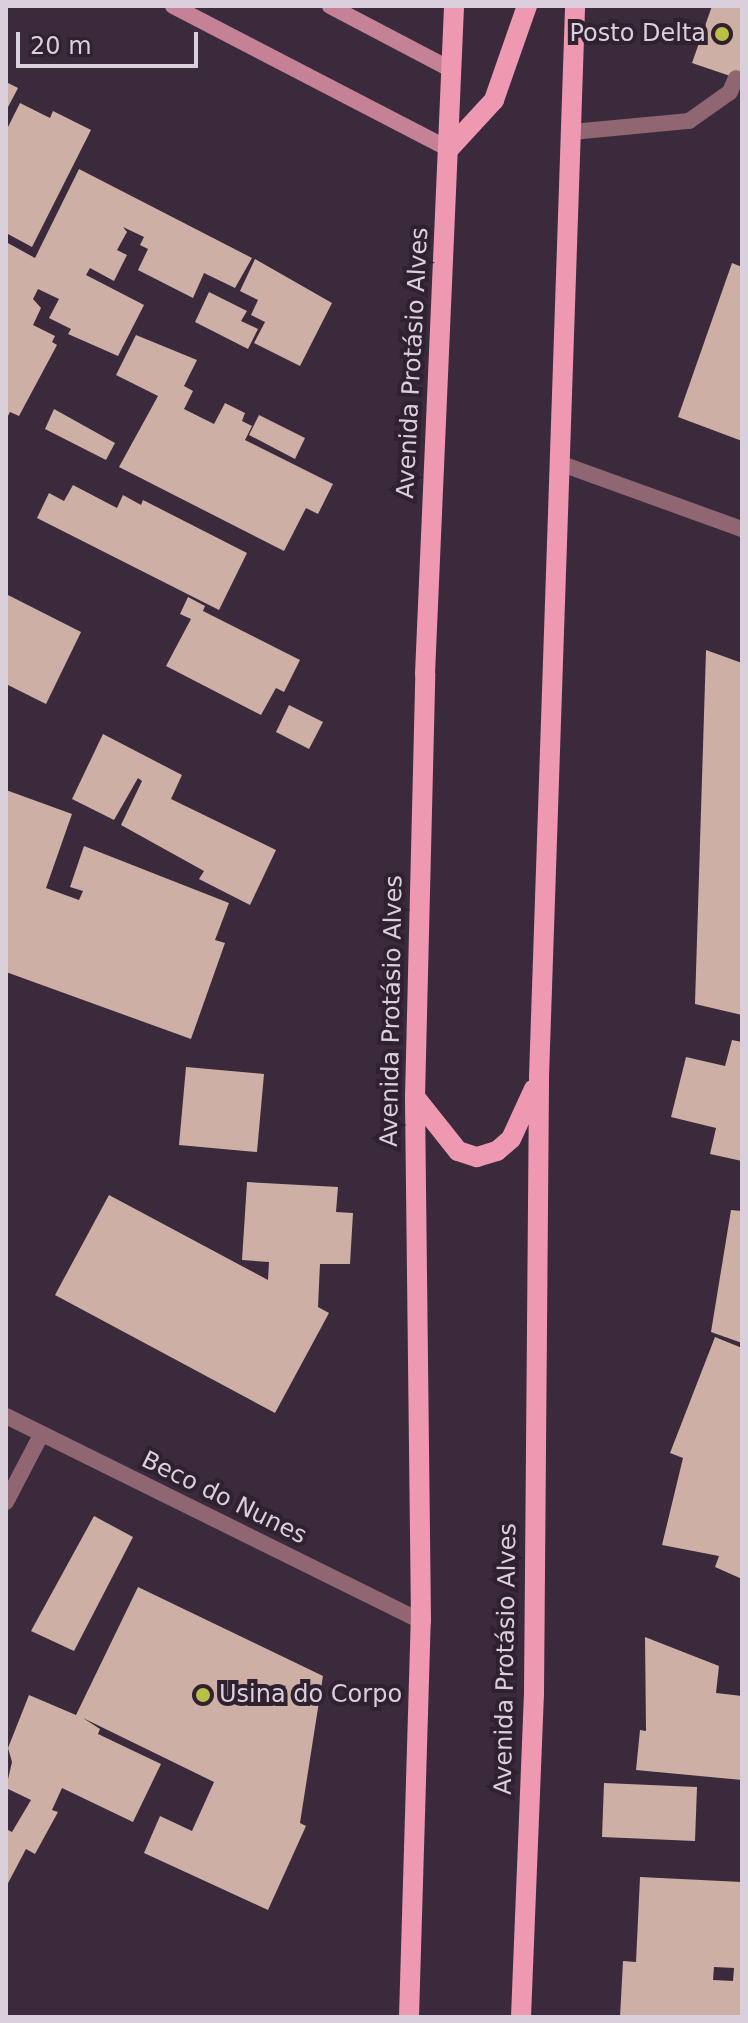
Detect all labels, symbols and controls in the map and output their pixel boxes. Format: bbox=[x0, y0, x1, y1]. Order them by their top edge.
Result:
scale bar bbox=[20, 16, 202, 66]
place label: Posto Delta bbox=[569, 20, 706, 48]
marker: Posto Delta bbox=[713, 25, 731, 43]
text: 20 m bbox=[30, 32, 92, 60]
street label: Avenida Protásio Alves bbox=[392, 227, 434, 499]
street label: Avenida Protásio Alves bbox=[375, 875, 409, 1147]
street label: Beco do Nunes bbox=[137, 1446, 311, 1550]
street label: Avenida Protásio Alves bbox=[489, 1523, 523, 1795]
place label: Usina do Corpo bbox=[219, 1681, 402, 1709]
marker: Usina do Corpo bbox=[194, 1686, 212, 1704]

